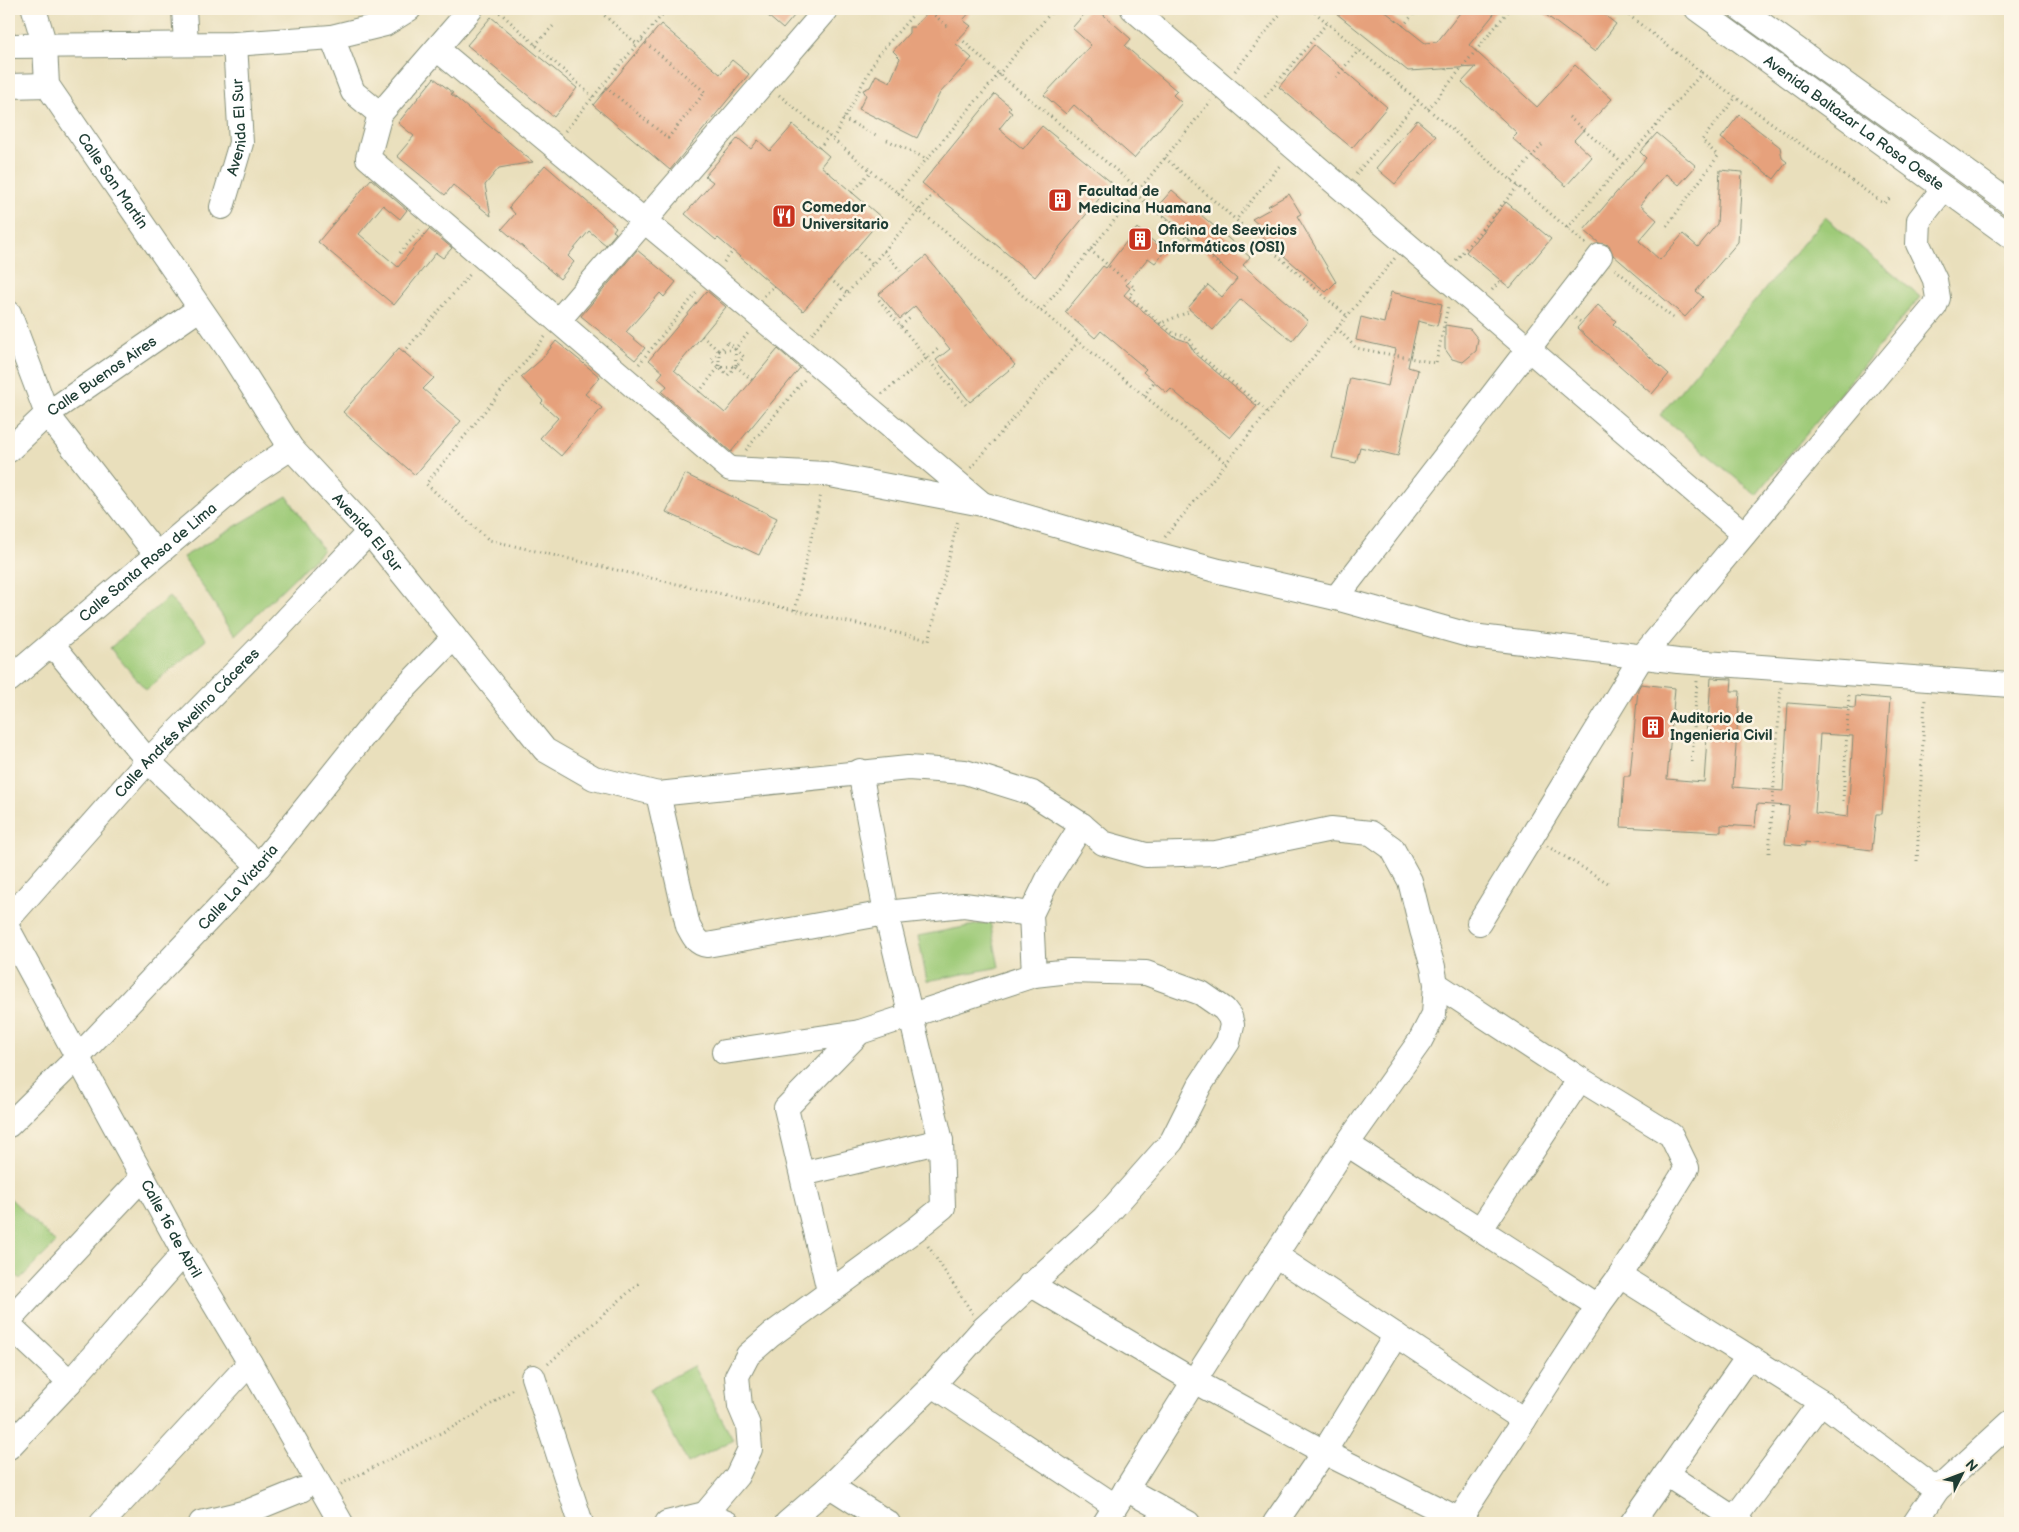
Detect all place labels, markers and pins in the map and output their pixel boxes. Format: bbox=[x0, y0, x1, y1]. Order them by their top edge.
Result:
place label: Facultad de Medicina Huamana bbox=[1078, 182, 1211, 218]
building icon: Facultad de Medicina Huamana bbox=[1047, 187, 1073, 213]
place label: Comedor Universitario bbox=[802, 198, 889, 234]
restaurant icon: Comedor Universitario bbox=[771, 203, 797, 229]
place label: Oficina de Seevicios Informáticos (OSI) bbox=[1158, 221, 1297, 257]
building icon: Oficina de Seevicios Informáticos (OSI) bbox=[1127, 226, 1153, 252]
place label: Auditorio de Ingenieria Civil bbox=[1669, 709, 1773, 745]
building icon: Auditorio de Ingenieria Civil bbox=[1640, 714, 1666, 740]

